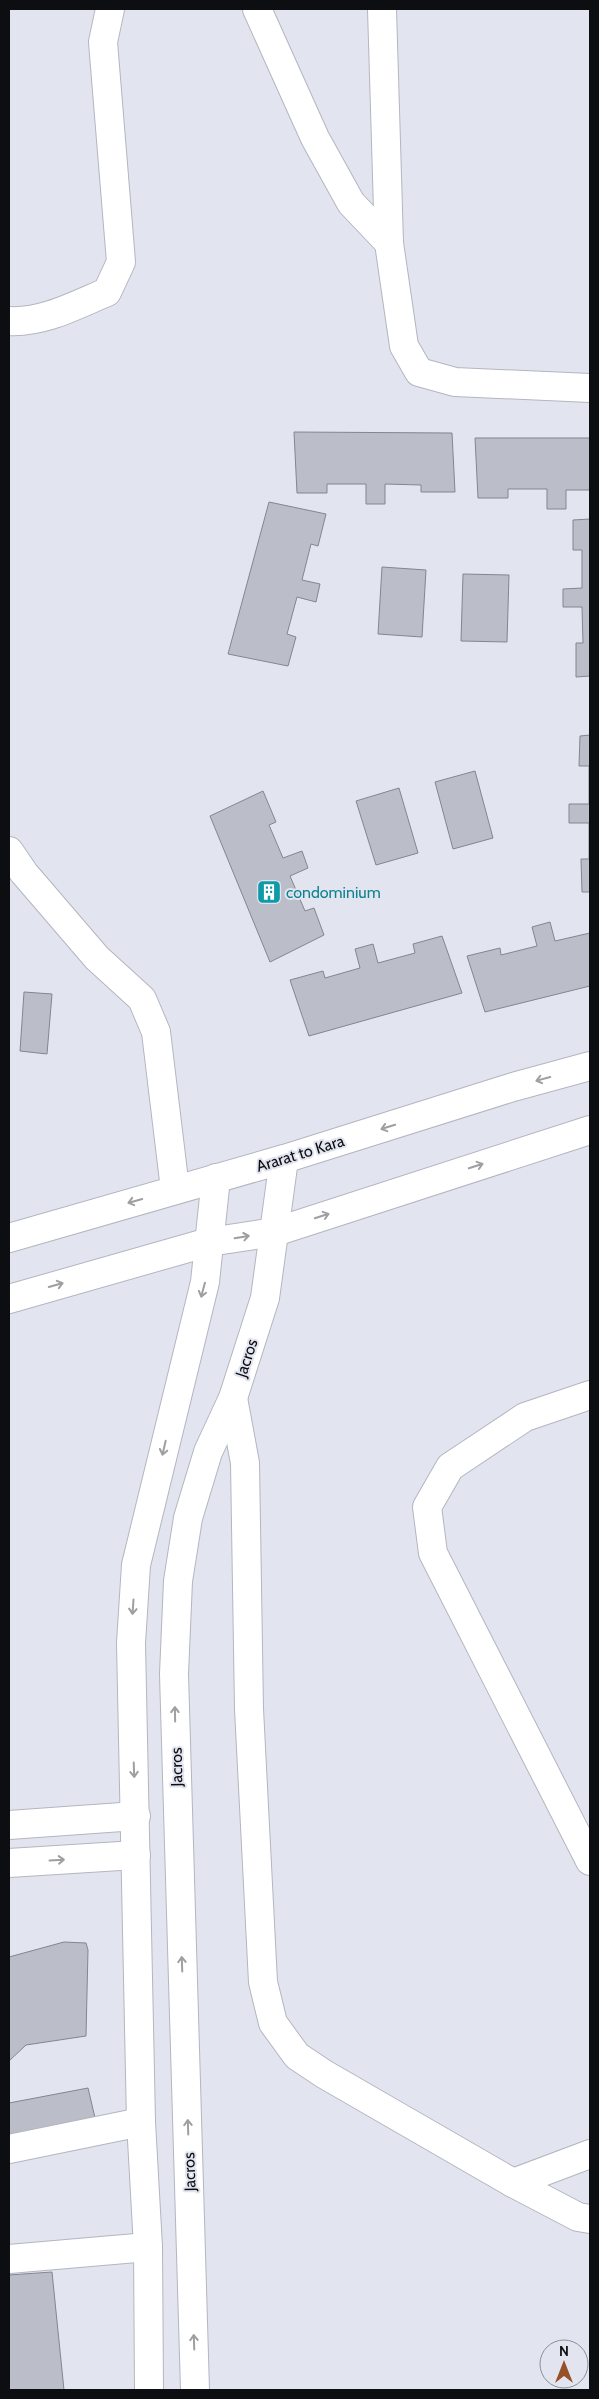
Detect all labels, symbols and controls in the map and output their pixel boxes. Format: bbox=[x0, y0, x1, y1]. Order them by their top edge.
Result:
building icon: condominium bbox=[256, 879, 282, 905]
place label: condominium bbox=[286, 883, 381, 902]
one-way arrow bbox=[536, 1075, 552, 1084]
one-way arrow bbox=[380, 1122, 396, 1132]
street label: Ararat to Kara bbox=[254, 1131, 347, 1176]
one-way arrow bbox=[468, 1160, 484, 1170]
one-way arrow bbox=[128, 1196, 144, 1206]
one-way arrow bbox=[313, 1211, 329, 1221]
one-way arrow bbox=[234, 1232, 250, 1242]
one-way arrow bbox=[47, 1280, 63, 1290]
one-way arrow bbox=[198, 1282, 207, 1298]
street label: Jacros bbox=[231, 1336, 262, 1381]
one-way arrow bbox=[159, 1440, 168, 1456]
one-way arrow bbox=[129, 1599, 138, 1615]
one-way arrow bbox=[171, 1707, 180, 1723]
street label: Jacros bbox=[167, 1747, 186, 1788]
one-way arrow bbox=[129, 1761, 138, 1777]
one-way arrow bbox=[49, 1855, 65, 1864]
one-way arrow bbox=[177, 1956, 187, 1972]
one-way arrow bbox=[183, 2119, 192, 2135]
street label: Jacros bbox=[179, 2152, 200, 2193]
one-way arrow bbox=[189, 2334, 199, 2350]
north arrow bbox=[539, 2339, 589, 2389]
text: N bbox=[559, 2342, 569, 2360]

